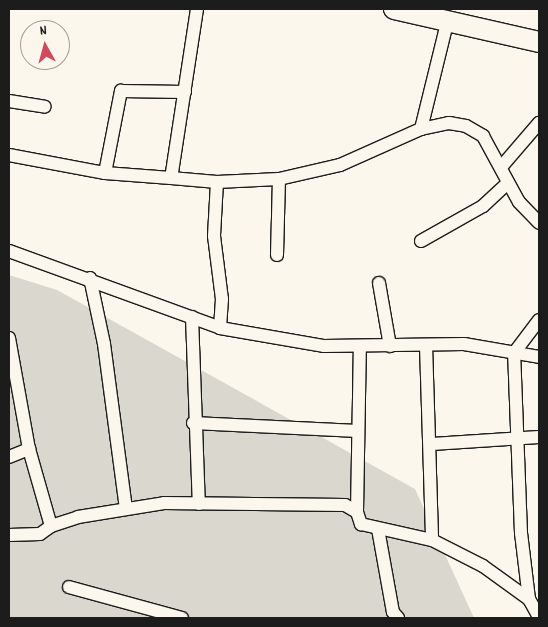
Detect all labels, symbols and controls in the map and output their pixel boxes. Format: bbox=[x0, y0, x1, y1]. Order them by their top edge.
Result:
north arrow bbox=[20, 20, 70, 70]
text: N bbox=[39, 21, 48, 41]

